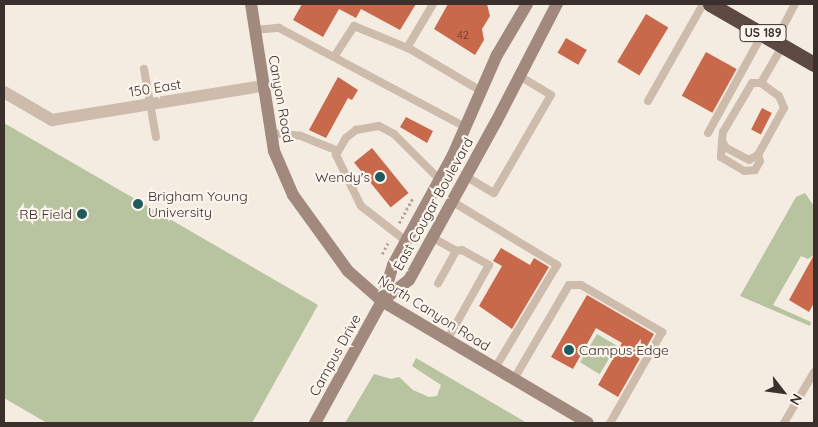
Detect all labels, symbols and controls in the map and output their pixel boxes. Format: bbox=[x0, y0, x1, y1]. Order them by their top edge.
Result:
road number: US 189 bbox=[739, 23, 787, 42]
house number: 42 bbox=[457, 28, 469, 42]
street label: Canyon Road bbox=[265, 54, 297, 144]
street label: 150 East bbox=[128, 76, 182, 100]
street label: East Cougar Boulevard bbox=[389, 135, 477, 273]
place label: Wendy's bbox=[315, 169, 370, 185]
marker: Wendy's bbox=[374, 171, 386, 183]
place label: Brigham Young University bbox=[148, 188, 248, 220]
marker: Brigham Young University bbox=[132, 198, 144, 210]
place label: RB Field bbox=[19, 206, 72, 222]
marker: RB Field bbox=[76, 208, 88, 220]
street label: North Canyon Road bbox=[375, 272, 493, 354]
street label: Campus Drive bbox=[306, 311, 364, 399]
place label: Campus Edge bbox=[579, 342, 669, 358]
marker: Campus Edge bbox=[563, 344, 575, 356]
north arrow bbox=[758, 367, 808, 417]
text: N bbox=[786, 391, 806, 408]

